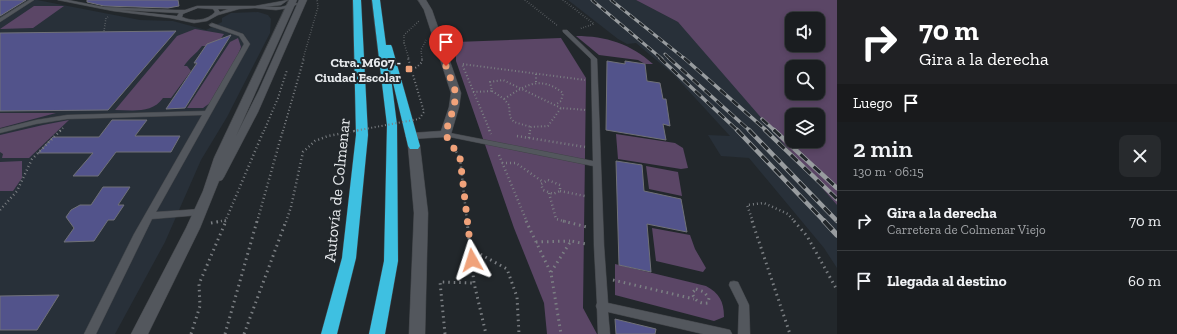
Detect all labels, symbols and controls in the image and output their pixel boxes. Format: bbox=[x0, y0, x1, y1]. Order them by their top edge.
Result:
map controls bbox=[785, 12, 825, 148]
button: sound bbox=[785, 12, 825, 52]
text: 70 m bbox=[919, 14, 979, 47]
icon: right bbox=[853, 16, 905, 68]
pin bbox=[429, 25, 463, 66]
icon: arrive bbox=[435, 31, 457, 53]
text: Gira a la derecha bbox=[919, 48, 1049, 70]
place label: Ctra. M607 - Ciudad Escolar bbox=[315, 55, 401, 85]
button: search bbox=[785, 60, 825, 100]
marker: Ctra. M607 - Ciudad Escolar bbox=[404, 64, 414, 74]
icon: arrive bbox=[900, 92, 922, 114]
text: Luego bbox=[853, 94, 892, 112]
button: layers bbox=[785, 108, 825, 148]
street label: Autovía de Colmenar bbox=[320, 117, 354, 263]
text: 2 min bbox=[853, 134, 913, 163]
button: close bbox=[1119, 135, 1161, 177]
text: 130 m · 06:15 bbox=[853, 164, 924, 179]
text: Gira a la derecha bbox=[887, 204, 997, 222]
icon: right bbox=[853, 210, 875, 232]
text: 70 m bbox=[1129, 212, 1161, 230]
text: Carretera de Colmenar Viejo bbox=[887, 222, 1046, 237]
position arrow bbox=[451, 239, 493, 281]
icon: arrive bbox=[853, 270, 875, 292]
text: Llegada al destino bbox=[887, 272, 1007, 290]
text: 60 m bbox=[1128, 272, 1161, 290]

